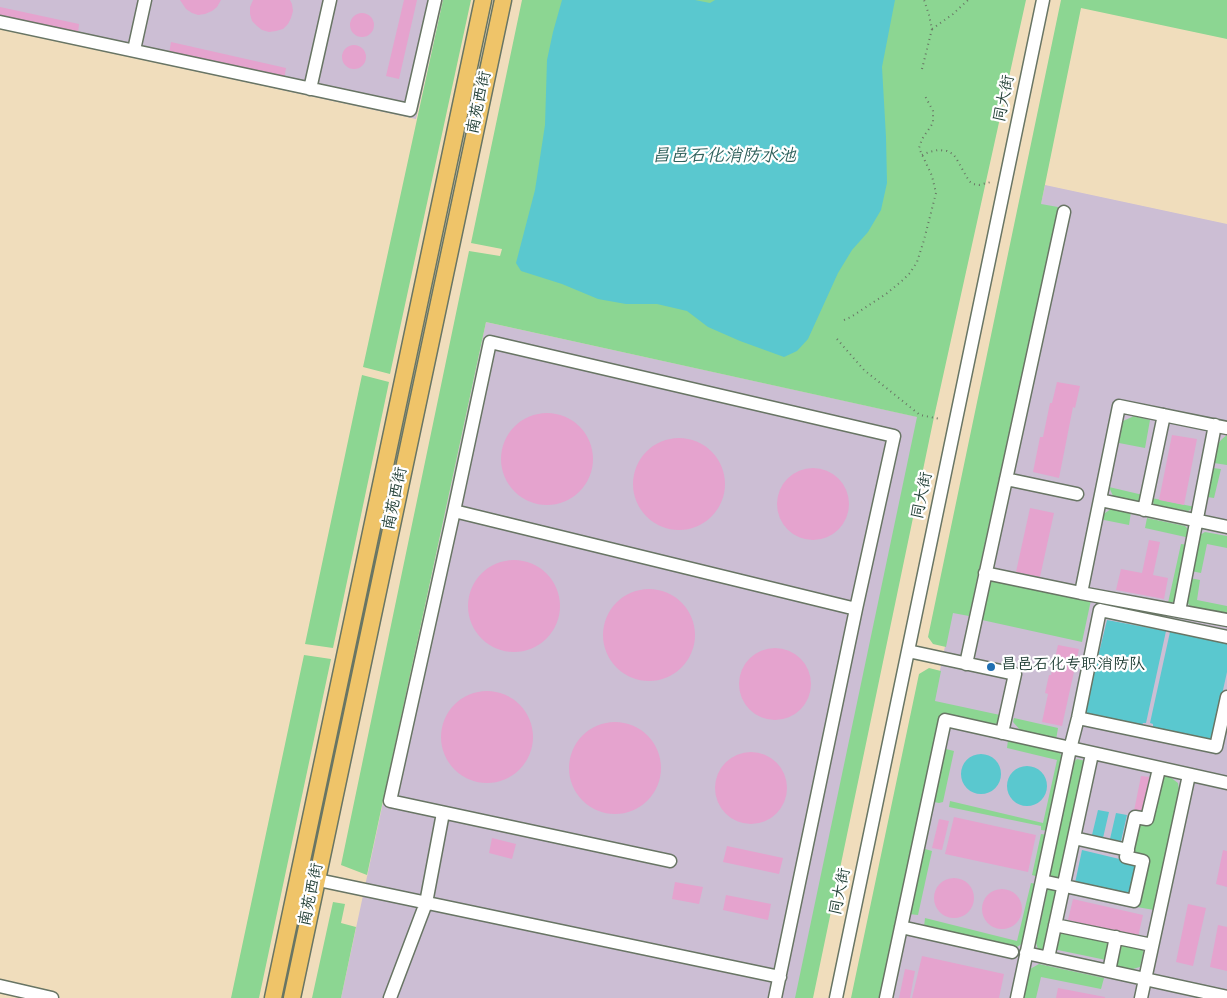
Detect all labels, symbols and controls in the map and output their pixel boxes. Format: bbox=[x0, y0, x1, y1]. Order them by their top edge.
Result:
street label: 南苑西街 bbox=[465, 70, 497, 136]
street label: 同大街 bbox=[992, 74, 1020, 124]
water label: 昌邑石化消防水池 bbox=[652, 147, 796, 169]
street label: 南苑西街 bbox=[381, 466, 413, 532]
street label: 同大街 bbox=[910, 471, 938, 521]
place label: 昌邑石化专职消防队 bbox=[1001, 657, 1145, 677]
marker: 昌邑石化专职消防队 bbox=[985, 661, 997, 673]
street label: 南苑西街 bbox=[297, 862, 329, 928]
street label: 同大街 bbox=[828, 867, 856, 917]

